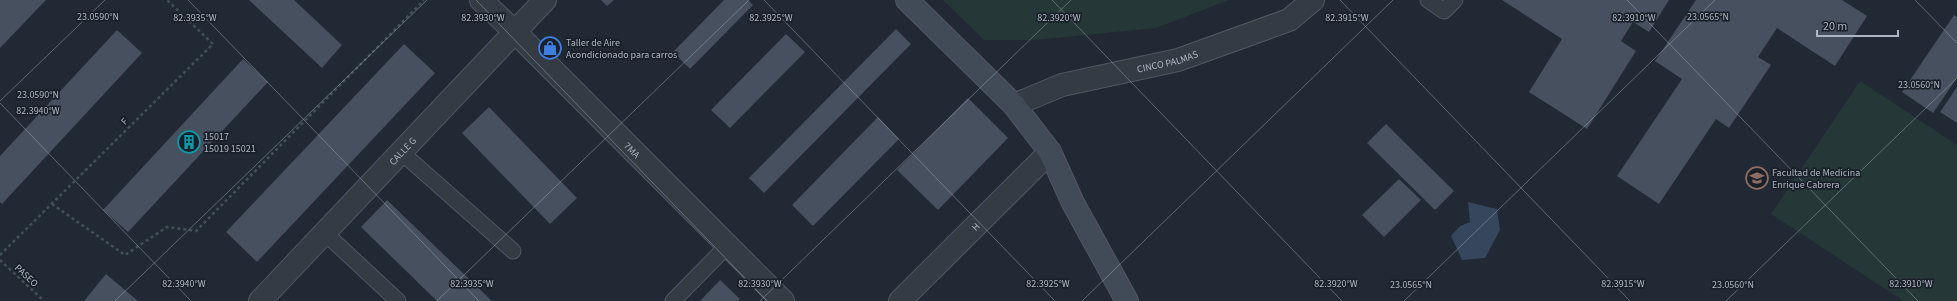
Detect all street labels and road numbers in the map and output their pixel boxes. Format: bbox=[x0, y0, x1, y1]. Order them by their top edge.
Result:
street label: CINCO PALMAS bbox=[1136, 47, 1200, 77]
street label: F bbox=[118, 115, 131, 128]
street label: CALLE G bbox=[386, 134, 420, 169]
street label: 7MA bbox=[620, 139, 643, 162]
street label: H bbox=[969, 220, 983, 234]
street label: PASEO bbox=[11, 261, 42, 291]

